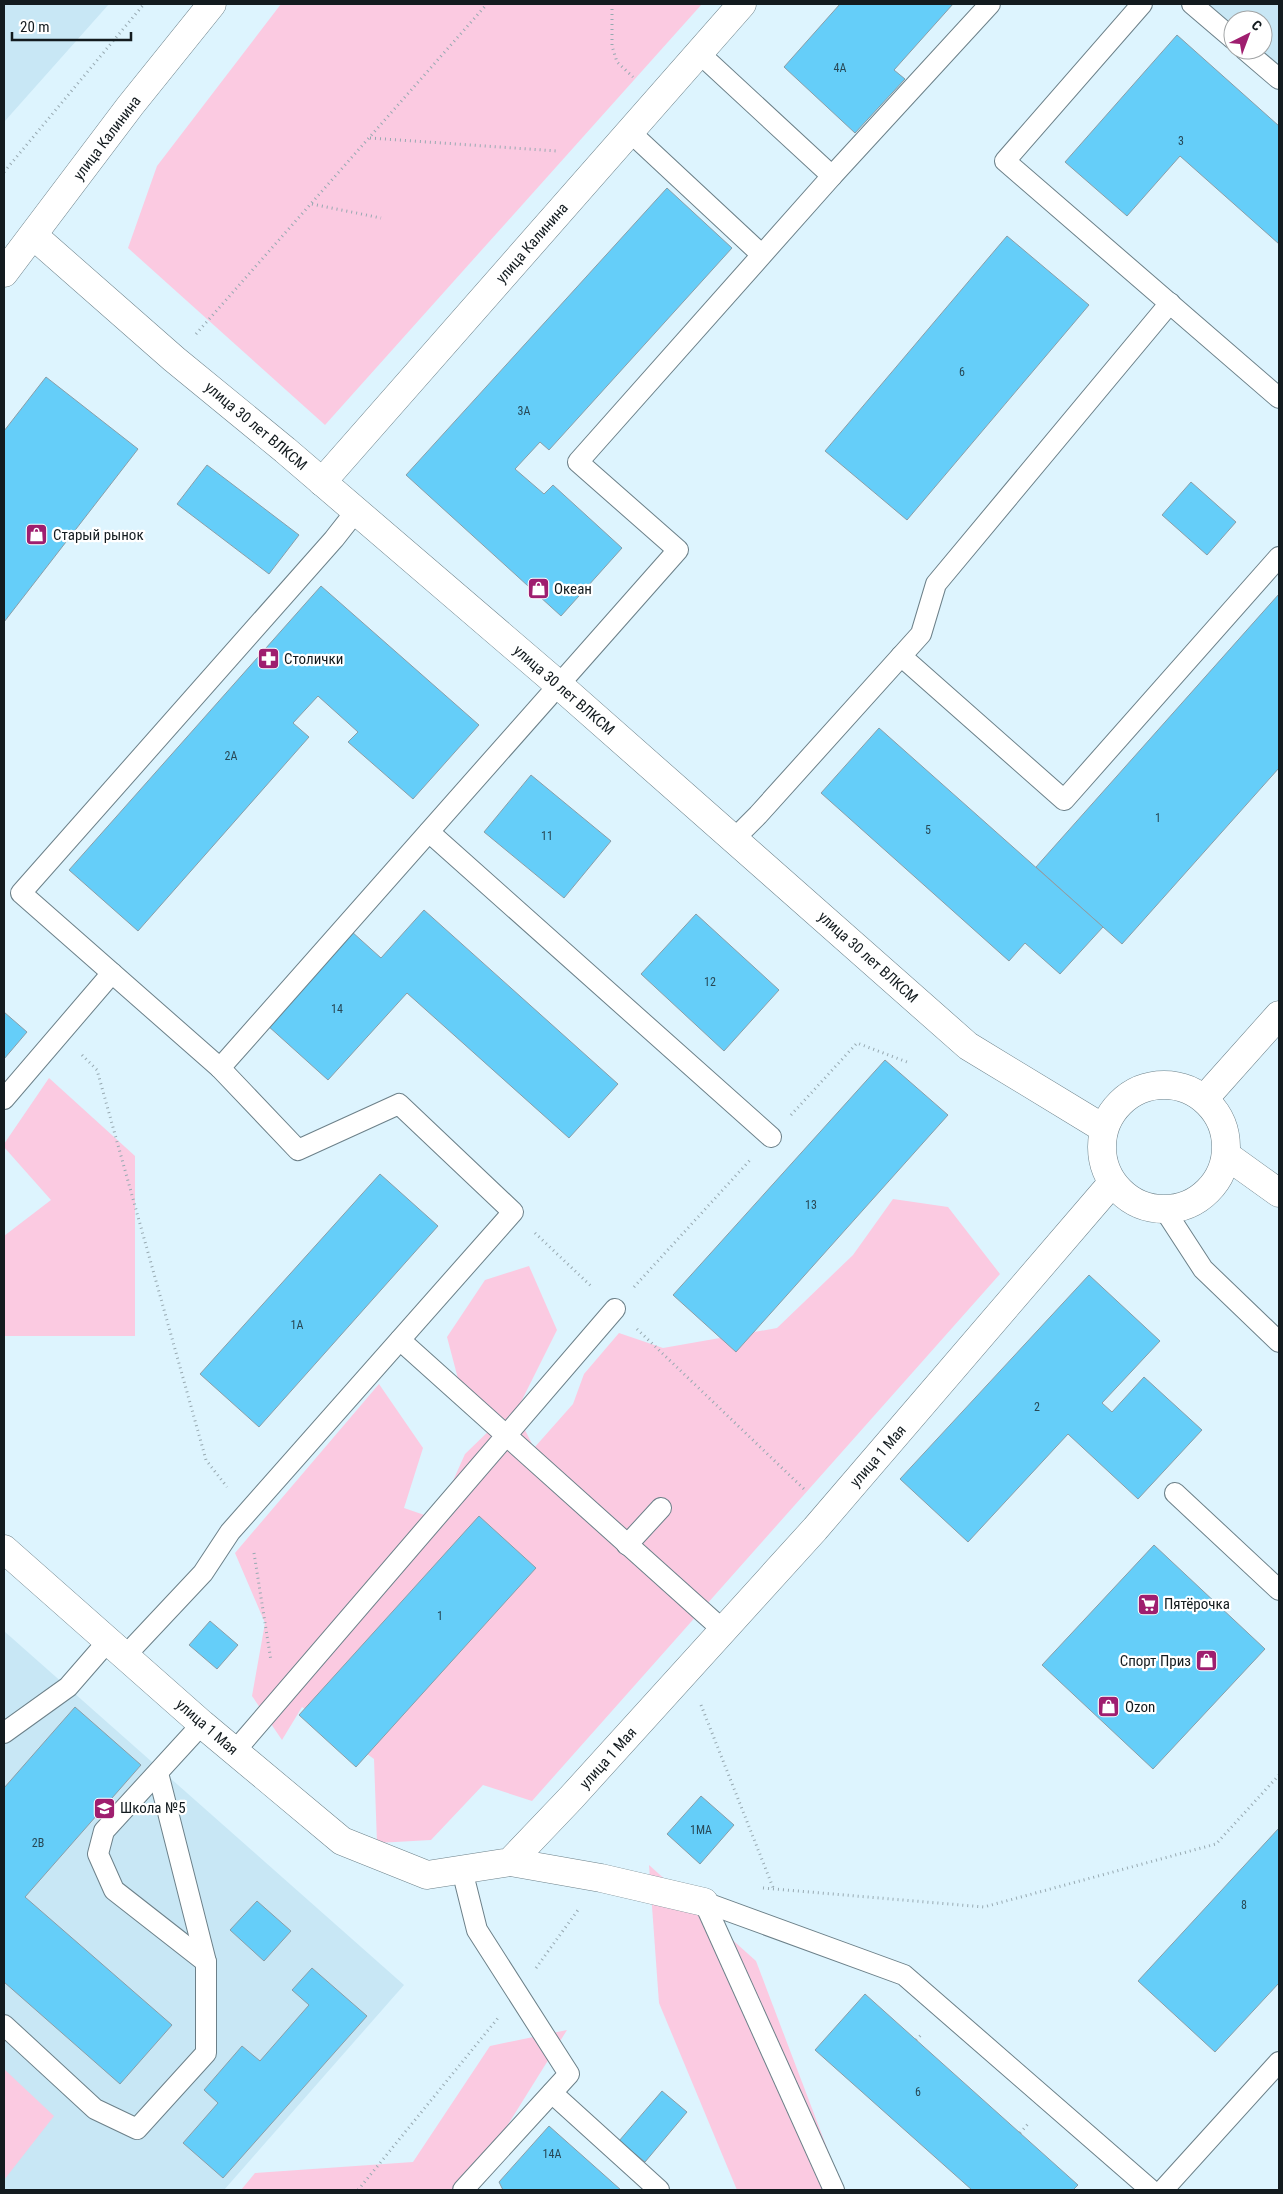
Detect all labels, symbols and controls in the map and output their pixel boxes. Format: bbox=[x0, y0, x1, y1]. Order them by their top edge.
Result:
scale bar bbox=[12, 10, 131, 42]
north arrow bbox=[1223, 10, 1273, 60]
text: С bbox=[1248, 17, 1265, 34]
text: 20 m bbox=[20, 18, 50, 36]
house number: 4А bbox=[834, 61, 847, 75]
street label: улица Калинина bbox=[70, 92, 144, 184]
house number: 3 bbox=[1178, 134, 1184, 148]
street label: улица Калинина bbox=[492, 199, 572, 287]
house number: 6 bbox=[959, 365, 965, 379]
street label: улица 30 лет ВЛКСМ bbox=[201, 378, 311, 474]
house number: 3А bbox=[518, 404, 531, 418]
shop icon: Старый рынок bbox=[25, 523, 49, 547]
place label: Старый рынок bbox=[53, 526, 144, 544]
shop icon: Океан bbox=[526, 577, 550, 601]
place label: Океан bbox=[554, 580, 592, 598]
street label: улица 30 лет ВЛКСМ bbox=[510, 641, 618, 739]
pharmacy icon: Столички bbox=[256, 647, 280, 671]
place label: Столички bbox=[284, 650, 343, 668]
house number: 2А bbox=[225, 749, 238, 763]
house number: 1 bbox=[1155, 811, 1161, 825]
house number: 5 bbox=[925, 823, 931, 837]
house number: 11 bbox=[541, 829, 553, 843]
street label: улица 30 лет ВЛКСМ bbox=[814, 908, 922, 1006]
house number: 12 bbox=[704, 975, 716, 989]
house number: 14 bbox=[331, 1002, 343, 1016]
house number: 13 bbox=[805, 1198, 817, 1212]
house number: 1А bbox=[291, 1318, 304, 1332]
house number: 2 bbox=[1034, 1400, 1040, 1414]
street label: улица 1 Мая bbox=[846, 1421, 910, 1491]
supermarket icon: Пятёрочка bbox=[1136, 1592, 1160, 1616]
place label: Пятёрочка bbox=[1164, 1595, 1230, 1613]
house number: 1 bbox=[437, 1609, 443, 1623]
shop icon: Спорт Приз bbox=[1195, 1649, 1219, 1673]
place label: Спорт Приз bbox=[1120, 1652, 1191, 1670]
street label: улица 1 Мая bbox=[172, 1695, 242, 1759]
shop icon: Ozon bbox=[1097, 1695, 1121, 1719]
place label: Ozon bbox=[1125, 1698, 1155, 1716]
street label: улица 1 Мая bbox=[576, 1724, 640, 1792]
school or university icon: Школа №5 bbox=[92, 1796, 116, 1820]
place label: Школа №5 bbox=[120, 1799, 186, 1817]
house number: 1МА bbox=[690, 1823, 712, 1837]
house number: 2В bbox=[32, 1836, 44, 1850]
house number: 8 bbox=[1241, 1898, 1247, 1912]
house number: 6 bbox=[915, 2085, 921, 2099]
house number: 14А bbox=[543, 2147, 561, 2161]

